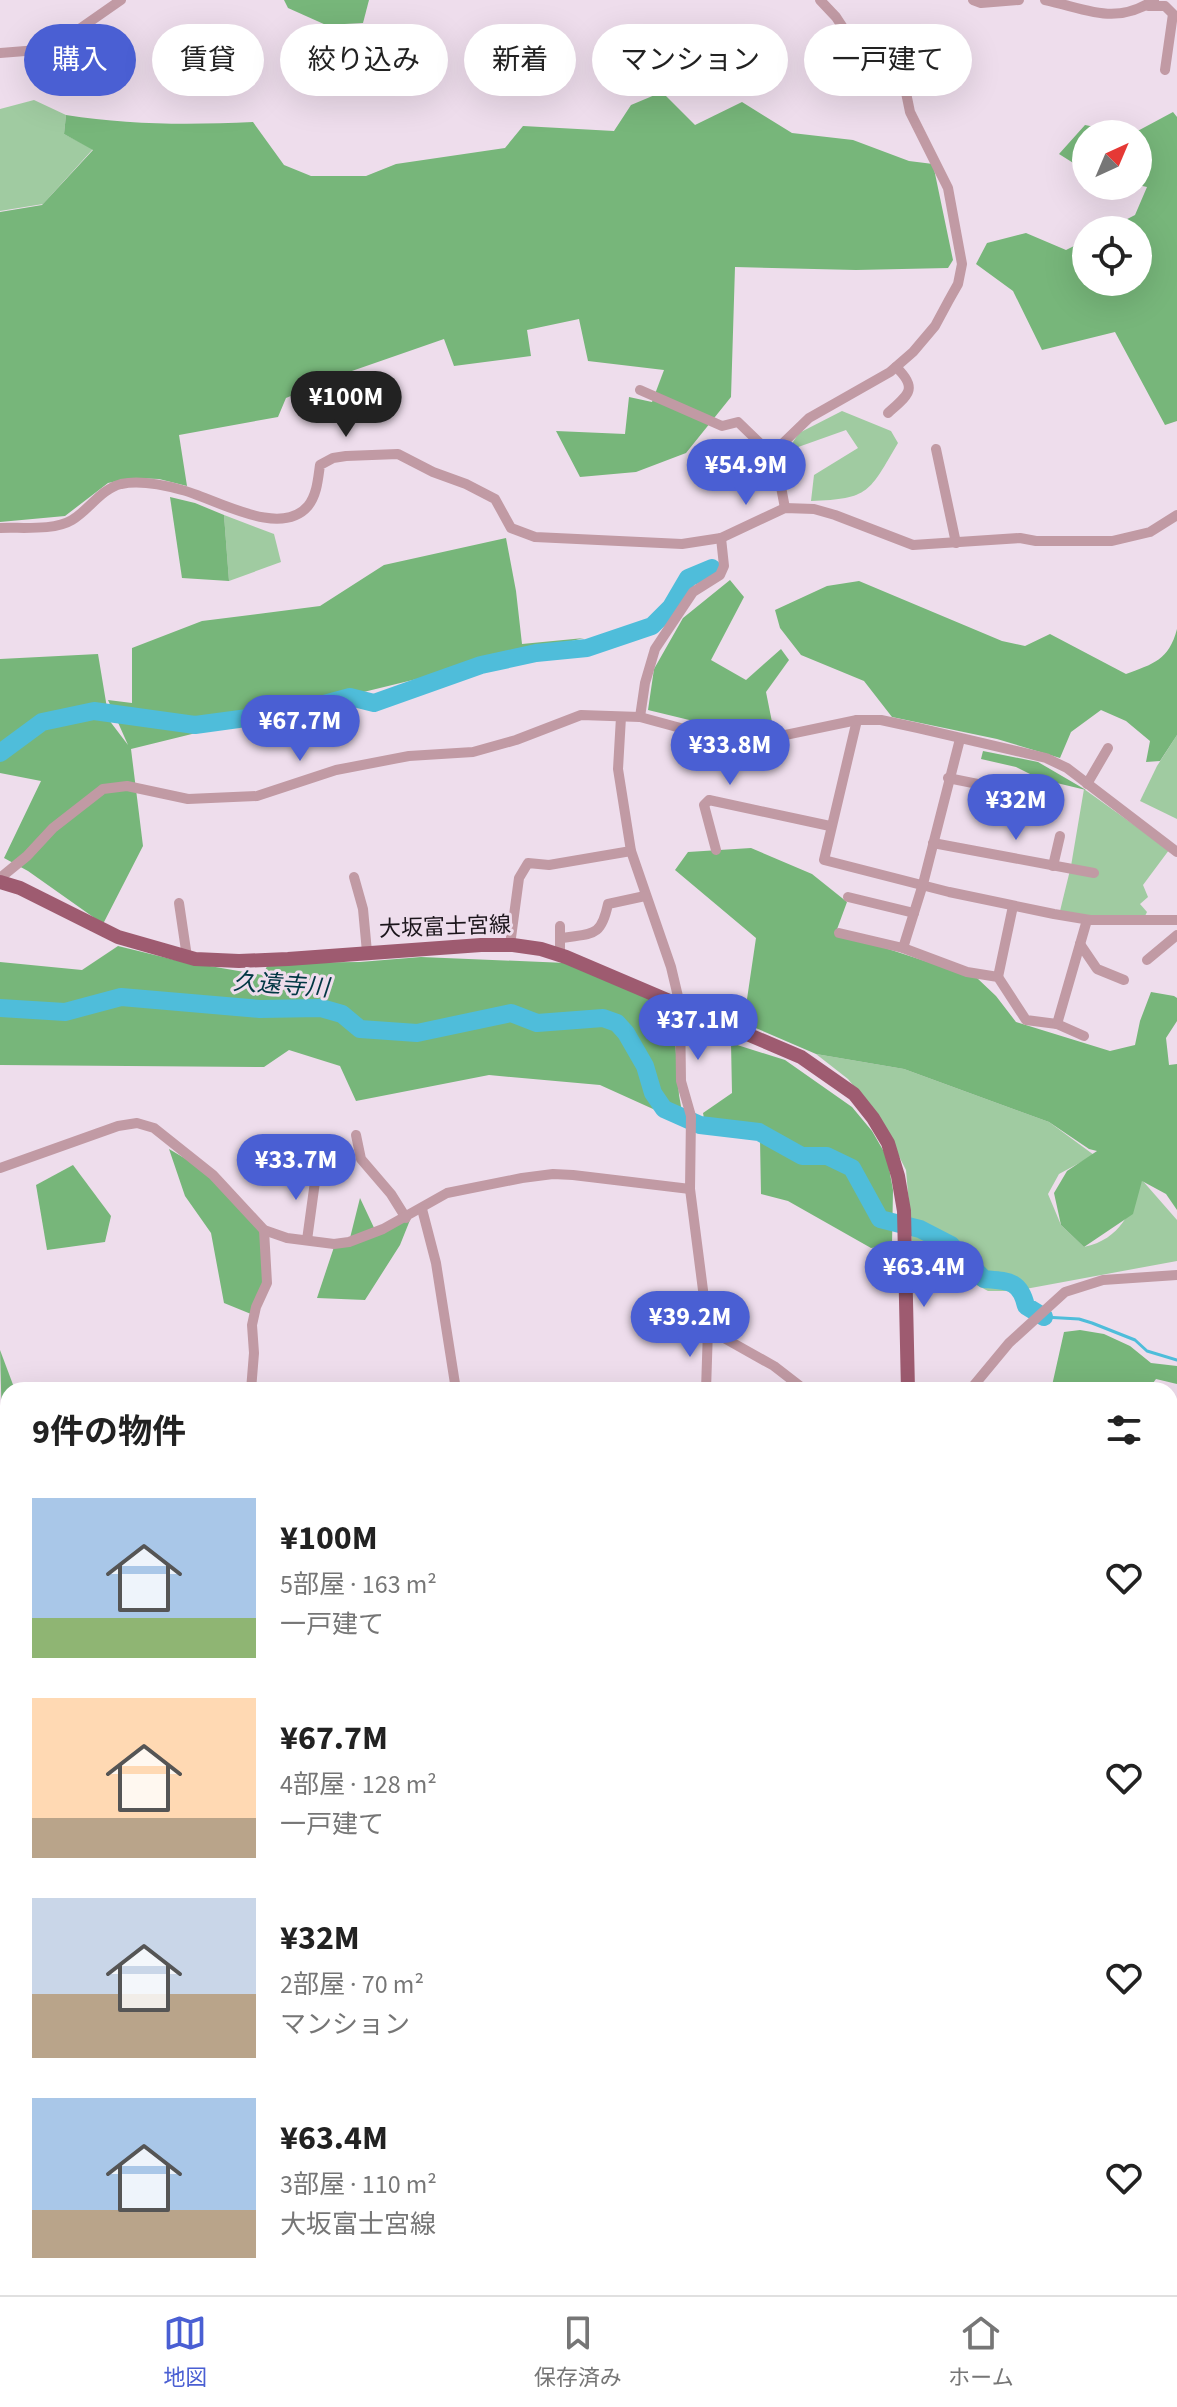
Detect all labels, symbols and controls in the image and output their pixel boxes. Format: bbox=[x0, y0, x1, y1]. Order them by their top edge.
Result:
chip: 購入 bbox=[24, 24, 136, 96]
chip: 賃貸 bbox=[152, 24, 264, 96]
chip: 絞り込み bbox=[280, 24, 448, 96]
chip: 新着 bbox=[464, 24, 576, 96]
chip: マンション bbox=[592, 24, 788, 96]
chip: 一戸建て bbox=[804, 24, 972, 96]
north arrow bbox=[1072, 120, 1152, 200]
map controls bbox=[1072, 120, 1152, 296]
button: locate bbox=[1072, 216, 1152, 296]
pin: ¥100M bbox=[290, 371, 402, 439]
text: ¥100M bbox=[309, 378, 383, 415]
pin: ¥54.9M bbox=[681, 439, 811, 507]
text: ¥54.9M bbox=[705, 446, 787, 483]
pin: ¥67.7M bbox=[235, 695, 365, 763]
text: ¥67.7M bbox=[259, 702, 341, 739]
pin: ¥33.8M bbox=[665, 719, 795, 787]
text: ¥33.8M bbox=[689, 726, 771, 763]
pin: ¥32M bbox=[969, 774, 1063, 842]
text: ¥32M bbox=[986, 781, 1047, 818]
street label: 大坂富士宮線 bbox=[378, 909, 512, 945]
water label: 久遠寺川 bbox=[232, 964, 333, 1006]
pin: ¥37.1M bbox=[633, 994, 763, 1062]
text: ¥37.1M bbox=[657, 1001, 739, 1038]
pin: ¥33.7M bbox=[231, 1134, 361, 1202]
text: ¥33.7M bbox=[255, 1141, 337, 1178]
pin: ¥63.4M bbox=[859, 1241, 989, 1309]
text: ¥63.4M bbox=[883, 1248, 965, 1285]
pin: ¥39.2M bbox=[625, 1291, 755, 1359]
text: ¥39.2M bbox=[649, 1298, 731, 1335]
text: 9件の物件 bbox=[32, 1408, 186, 1457]
icon: filters bbox=[1102, 1408, 1146, 1452]
text: ¥100M bbox=[280, 1514, 378, 1563]
icon: home bbox=[96, 1530, 192, 1626]
icon: heart bbox=[1102, 1556, 1146, 1600]
text: 5部屋 · 163 m² bbox=[280, 1566, 437, 1603]
text: 一戸建て bbox=[280, 1606, 384, 1643]
text: ¥67.7M bbox=[280, 1714, 388, 1763]
icon: home bbox=[96, 1730, 192, 1826]
icon: heart bbox=[1102, 1756, 1146, 1800]
text: 4部屋 · 128 m² bbox=[280, 1766, 437, 1803]
text: 一戸建て bbox=[280, 1806, 384, 1843]
text: ¥32M bbox=[280, 1914, 360, 1963]
icon: home bbox=[96, 1930, 192, 2026]
icon: heart bbox=[1102, 1956, 1146, 2000]
text: 2部屋 · 70 m² bbox=[280, 1966, 424, 2003]
text: マンション bbox=[280, 2006, 410, 2043]
text: ¥63.4M bbox=[280, 2114, 388, 2163]
icon: home bbox=[96, 2130, 192, 2226]
icon: heart bbox=[1102, 2156, 1146, 2200]
text: 3部屋 · 110 m² bbox=[280, 2166, 437, 2203]
text: 大坂富士宮線 bbox=[280, 2206, 436, 2243]
tab: 地図 bbox=[163, 2311, 207, 2394]
tab: 保存済み bbox=[534, 2311, 622, 2394]
tab: ホーム bbox=[948, 2311, 1014, 2394]

